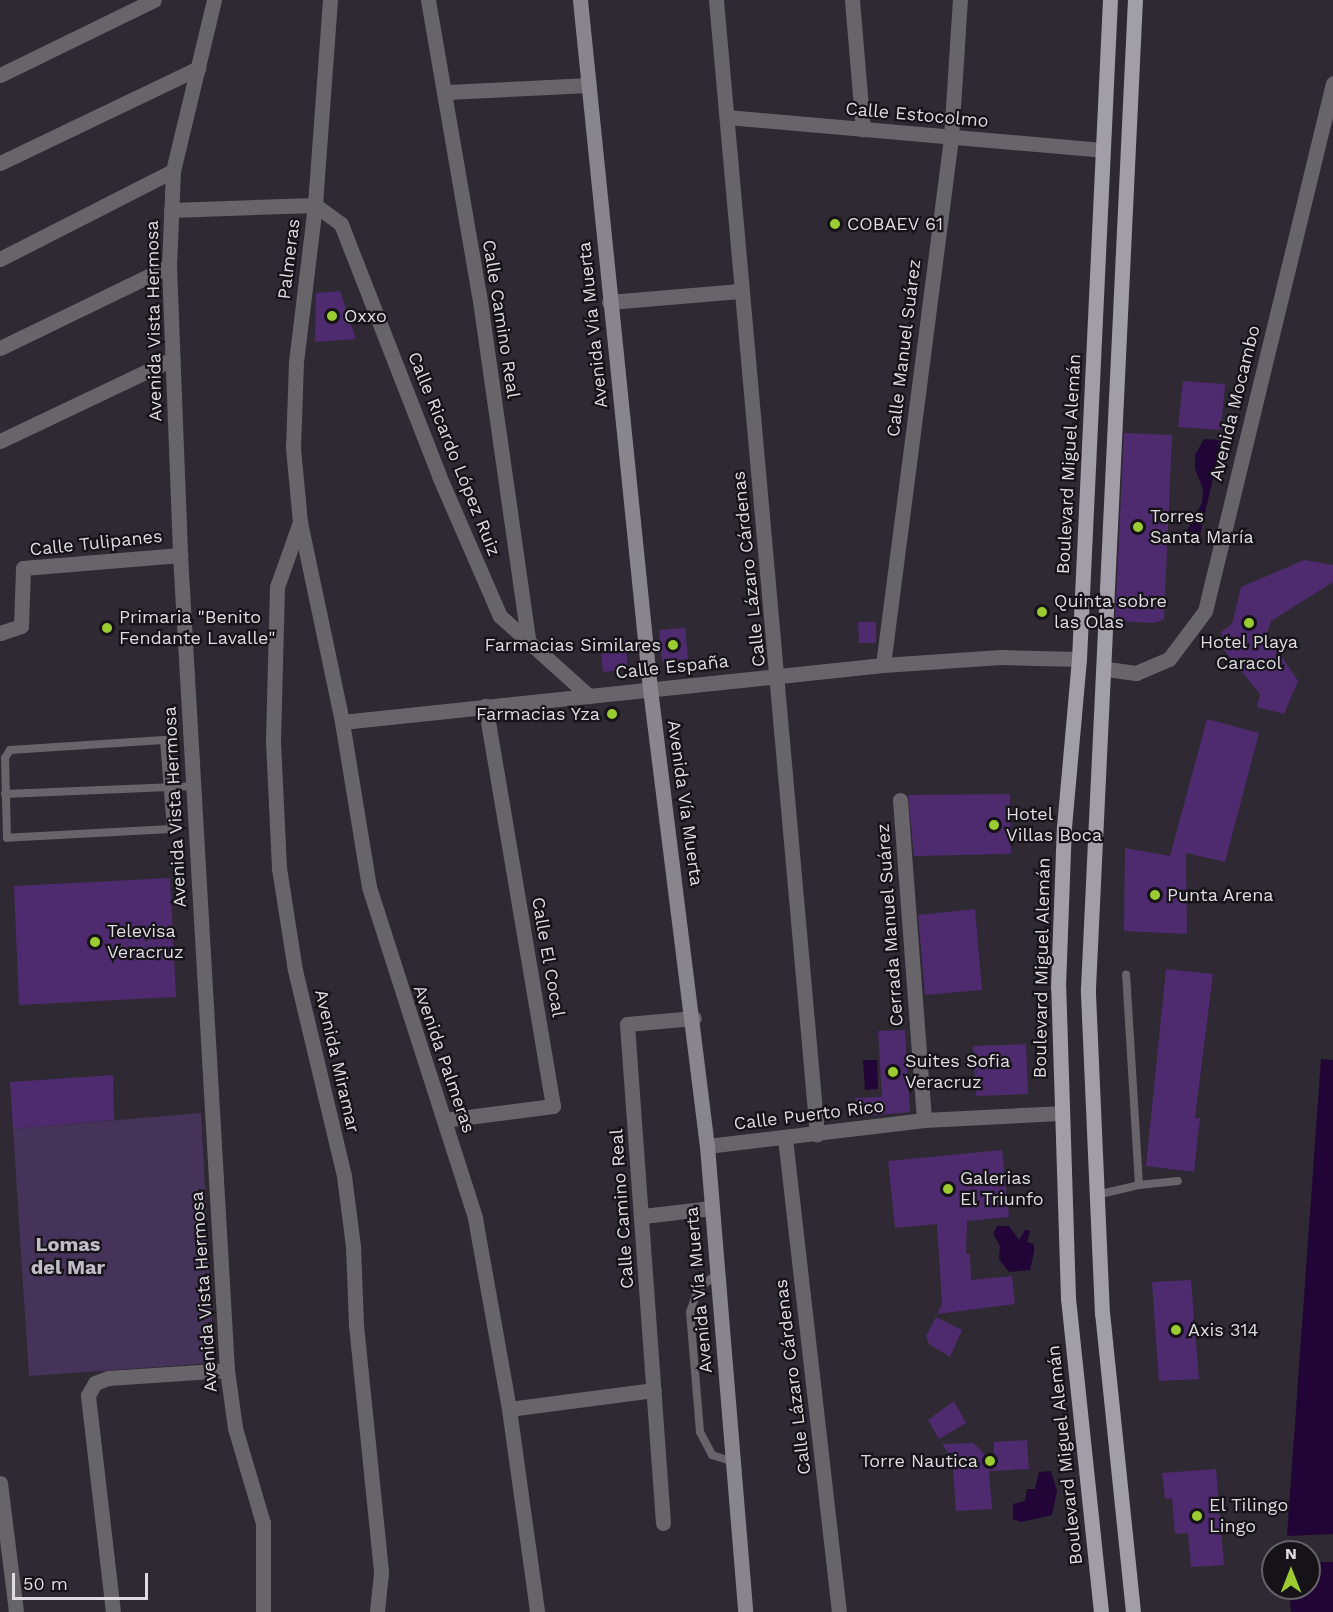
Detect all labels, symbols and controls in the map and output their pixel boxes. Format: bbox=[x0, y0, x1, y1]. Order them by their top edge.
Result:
street label: Calle Estocolmo bbox=[844, 98, 990, 132]
place label: COBAEV 61 bbox=[847, 213, 944, 235]
street label: Palmeras bbox=[273, 217, 305, 301]
marker: COBAEV 61 bbox=[828, 217, 842, 231]
street label: Avenida Vista Hermosa bbox=[141, 219, 167, 423]
street label: Calle Camino Real bbox=[478, 238, 524, 400]
street label: Avenida Vía Muerta bbox=[573, 240, 613, 410]
street label: Calle Manuel Suárez bbox=[882, 258, 926, 438]
place label: Oxxo bbox=[344, 305, 387, 327]
marker: Oxxo bbox=[325, 309, 339, 323]
street label: Avenida Mocambo bbox=[1205, 323, 1265, 483]
street label: Calle Ricardo López Ruiz bbox=[403, 349, 505, 559]
street label: Boulevard Miguel Alemán bbox=[1052, 352, 1086, 576]
street label: Calle Lázaro Cárdenas bbox=[728, 470, 770, 668]
place label: Torres Santa María bbox=[1150, 506, 1254, 548]
marker: Torres Santa María bbox=[1131, 520, 1145, 534]
street label: Calle Tulipanes bbox=[28, 525, 164, 561]
place label: Quinta sobre las Olas bbox=[1054, 591, 1167, 634]
marker: Quinta sobre las Olas bbox=[1035, 605, 1049, 619]
place label: Primaria "Benito Fendante Lavalle" bbox=[119, 607, 275, 650]
marker: Hotel Playa Caracol bbox=[1242, 616, 1256, 630]
marker: Primaria "Benito Fendante Lavalle" bbox=[100, 621, 114, 635]
place label: Hotel Playa Caracol bbox=[1200, 632, 1298, 674]
place label: Farmacias Similares bbox=[485, 634, 661, 656]
marker: Farmacias Similares bbox=[666, 638, 680, 652]
street label: Calle España bbox=[614, 650, 730, 684]
place label: Farmacias Yza bbox=[475, 703, 600, 725]
street label: Avenida Vista Hermosa bbox=[159, 705, 191, 909]
marker: Farmacias Yza bbox=[605, 707, 619, 721]
street label: Avenida Vía Muerta bbox=[663, 718, 707, 888]
place label: Hotel Villas Boca bbox=[1006, 804, 1102, 846]
marker: Hotel Villas Boca bbox=[987, 818, 1001, 832]
street label: Cerrada Manuel Suárez bbox=[872, 822, 908, 1028]
street label: Boulevard Miguel Alemán bbox=[1029, 857, 1055, 1079]
place label: Punta Arena bbox=[1167, 884, 1275, 906]
marker: Punta Arena bbox=[1148, 888, 1162, 902]
street label: Calle El Cocal bbox=[527, 895, 569, 1019]
place label: Televisa Veracruz bbox=[107, 921, 184, 964]
marker: Televisa Veracruz bbox=[88, 935, 102, 949]
street label: Avenida Palmeras bbox=[408, 982, 480, 1136]
street label: Avenida Miramar bbox=[310, 987, 364, 1135]
place label: Suites Sofia Veracruz bbox=[905, 1051, 1010, 1094]
marker: Suites Sofia Veracruz bbox=[886, 1065, 900, 1079]
street label: Calle Puerto Rico bbox=[733, 1095, 885, 1135]
street label: Calle Camino Real bbox=[606, 1128, 638, 1290]
place label: Galerias El Triunfo bbox=[960, 1168, 1045, 1210]
marker: Galerias El Triunfo bbox=[941, 1182, 955, 1196]
street label: Avenida Vista Hermosa bbox=[186, 1190, 222, 1394]
street label: Avenida Vía Muerta bbox=[681, 1205, 717, 1375]
district label: Lomas del Mar bbox=[31, 1232, 105, 1279]
street label: Calle Lázaro Cárdenas bbox=[770, 1278, 816, 1476]
place label: Axis 314 bbox=[1188, 1319, 1258, 1341]
marker: Axis 314 bbox=[1169, 1323, 1183, 1337]
street label: Boulevard Miguel Alemán bbox=[1043, 1343, 1087, 1567]
place label: Torre Nautica bbox=[860, 1450, 978, 1472]
marker: Torre Nautica bbox=[983, 1454, 997, 1468]
place label: El Tilingo Lingo bbox=[1209, 1495, 1289, 1538]
marker: El Tilingo Lingo bbox=[1190, 1509, 1204, 1523]
north arrow bbox=[1261, 1540, 1321, 1600]
text: N bbox=[1285, 1544, 1297, 1563]
scale bar bbox=[15, 1561, 152, 1599]
text: 50 m bbox=[23, 1573, 68, 1594]

